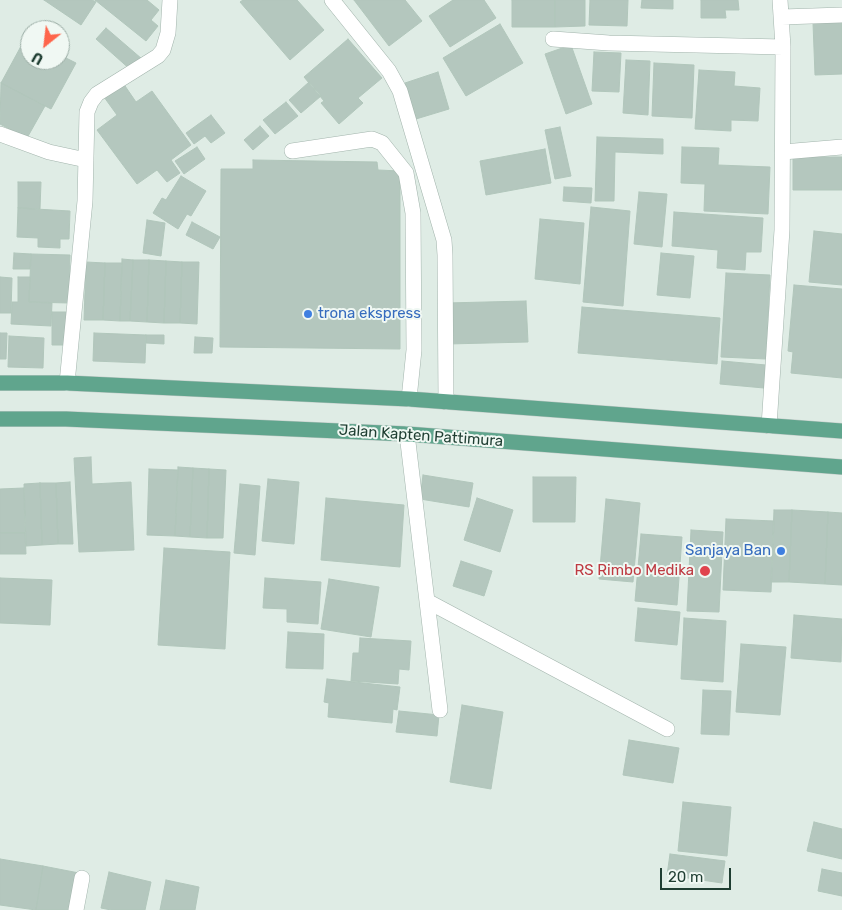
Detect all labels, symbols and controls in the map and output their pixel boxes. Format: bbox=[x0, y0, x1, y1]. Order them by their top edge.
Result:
north arrow bbox=[20, 20, 70, 70]
text: U bbox=[29, 48, 47, 68]
place label: trona ekspress bbox=[318, 305, 421, 323]
marker: trona ekspress bbox=[302, 308, 314, 320]
street label: Jalan Kapten Pattimura bbox=[338, 421, 504, 451]
place label: Sanjaya Ban bbox=[685, 542, 771, 560]
marker: Sanjaya Ban bbox=[775, 545, 787, 557]
place label: RS Rimbo Medika bbox=[574, 562, 694, 580]
marker: RS Rimbo Medika bbox=[698, 564, 712, 578]
scale bar bbox=[662, 858, 733, 890]
text: 20 m bbox=[668, 868, 703, 886]

